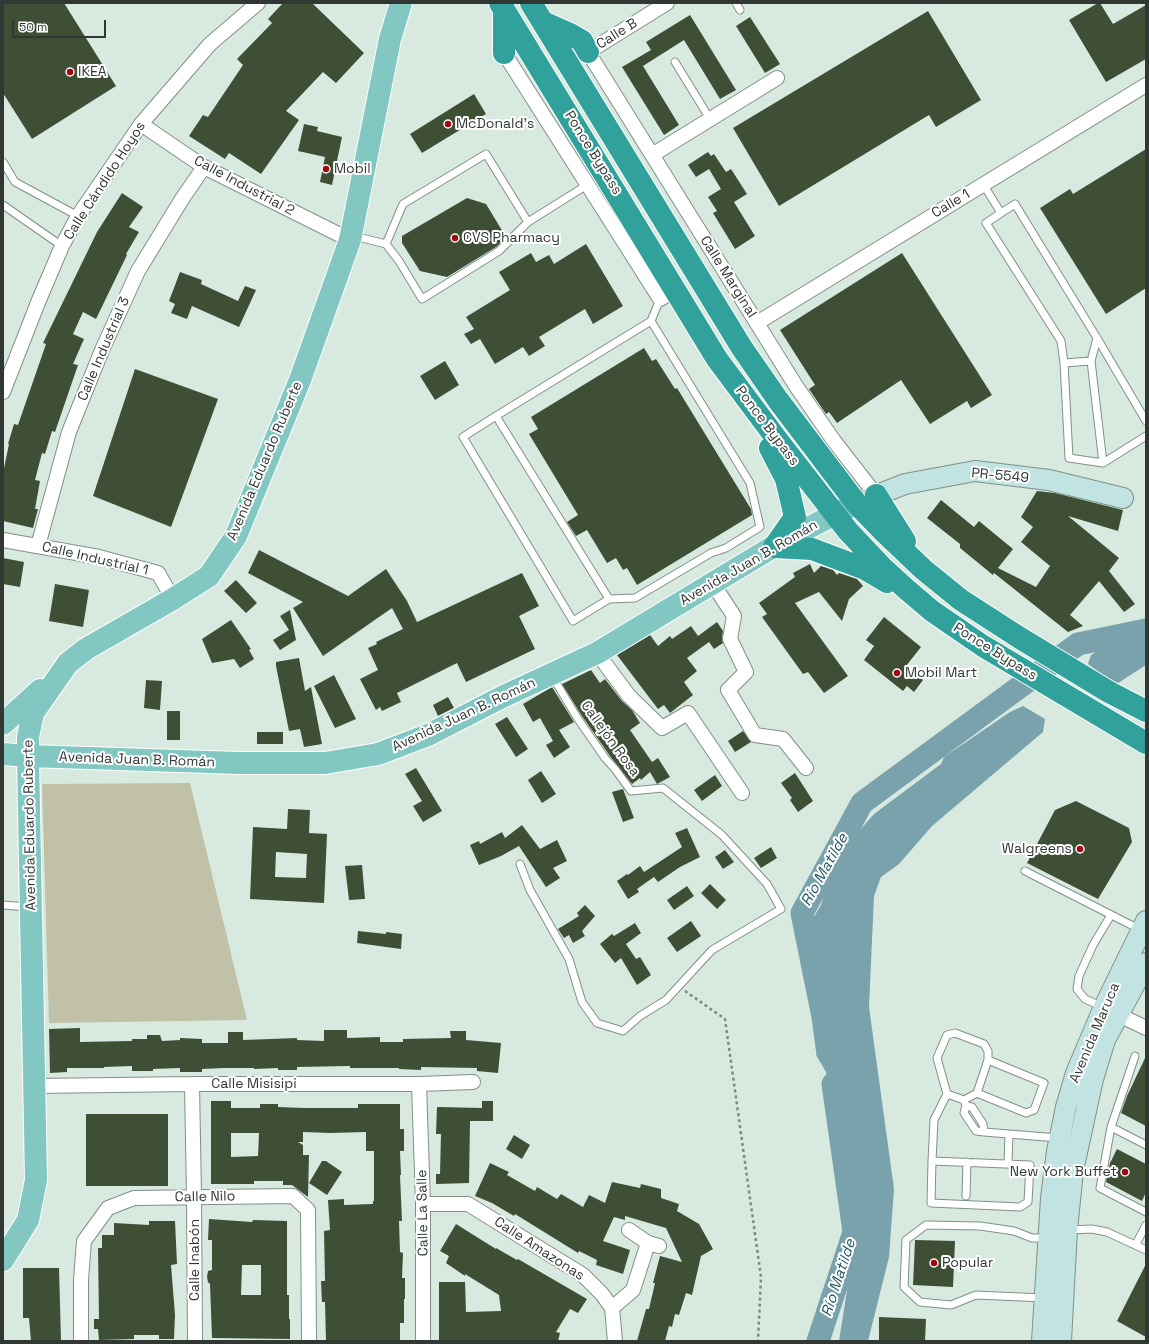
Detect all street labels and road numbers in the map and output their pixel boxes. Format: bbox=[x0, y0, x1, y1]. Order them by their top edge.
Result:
street label: Calle B bbox=[593, 15, 641, 53]
street label: Ponce Bypass bbox=[561, 108, 625, 198]
street label: Calle Cándido Hoyos bbox=[60, 119, 150, 243]
street label: Calle Industrial 2 bbox=[191, 152, 297, 220]
street label: Calle 1 bbox=[929, 186, 973, 222]
street label: Calle Marginal bbox=[696, 233, 760, 321]
street label: Calle Industrial 3 bbox=[75, 295, 133, 403]
street label: Avenida Eduardo Ruberte bbox=[224, 379, 306, 543]
street label: Ponce Bypass bbox=[732, 383, 802, 469]
street label: PR-5549 bbox=[971, 465, 1029, 487]
street label: Avenida Juan B. Román bbox=[677, 517, 821, 609]
street label: Calle Industrial 1 bbox=[40, 539, 150, 579]
street label: Ponce Bypass bbox=[950, 620, 1040, 684]
street label: Avenida Juan B. Román bbox=[390, 674, 538, 756]
street label: Callejón Rosa bbox=[577, 698, 643, 780]
street label: Avenida Eduardo Ruberte bbox=[20, 739, 40, 911]
street label: Avenida Juan B. Román bbox=[59, 749, 215, 771]
street label: Avenida Maruca bbox=[1066, 980, 1124, 1086]
street label: Calle Misisipi bbox=[211, 1076, 297, 1092]
street label: Calle La Salle bbox=[414, 1169, 432, 1257]
street label: Calle Nilo bbox=[175, 1188, 235, 1206]
street label: Calle Amazonas bbox=[491, 1214, 587, 1284]
street label: Calle Inabón bbox=[187, 1219, 203, 1301]

